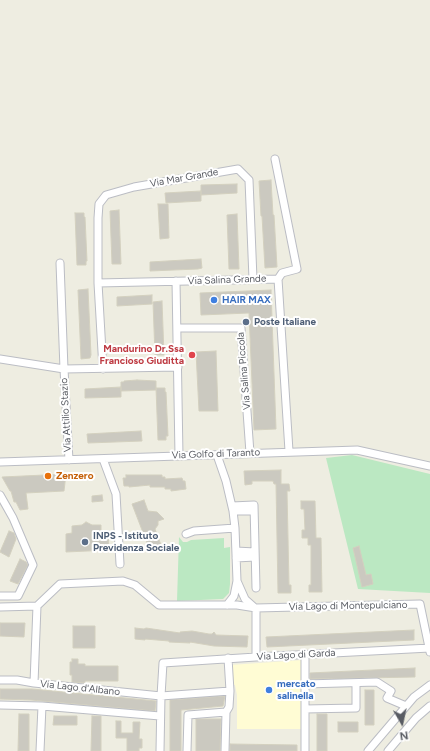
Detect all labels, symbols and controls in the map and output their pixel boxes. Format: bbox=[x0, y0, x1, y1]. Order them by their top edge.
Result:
street label: Via Mar Grande bbox=[149, 166, 219, 190]
street label: Via Salina Grande bbox=[187, 273, 267, 287]
place label: HAIR MAX bbox=[222, 294, 271, 306]
marker: HAIR MAX bbox=[209, 295, 219, 305]
place label: Poste Italiane bbox=[254, 316, 316, 328]
marker: Poste Italiane bbox=[241, 317, 251, 327]
street label: Via Salina Piccola bbox=[235, 332, 253, 410]
place label: Mandurino Dr.Ssa Francioso Giuditta bbox=[99, 343, 184, 366]
marker: Mandurino Dr.Ssa Francioso Giuditta bbox=[187, 350, 197, 360]
street label: Via Attilio Stazio bbox=[58, 378, 74, 452]
street label: Via Golfo di Taranto bbox=[172, 446, 260, 462]
place label: Zenzero bbox=[56, 470, 93, 482]
marker: Zenzero bbox=[43, 471, 53, 481]
place label: INPS - Istituto Previdenza Sociale bbox=[93, 530, 179, 554]
marker: INPS - Istituto Previdenza Sociale bbox=[80, 537, 90, 547]
street label: Via Lago di Montepulciano bbox=[288, 599, 408, 613]
street label: Via Lago di Garda bbox=[256, 647, 336, 663]
street label: Via Lago d'Albano bbox=[39, 678, 121, 698]
place label: mercato salinella bbox=[277, 678, 316, 702]
marker: mercato salinella bbox=[264, 685, 274, 695]
north arrow bbox=[382, 703, 422, 743]
text: N bbox=[399, 728, 409, 742]

